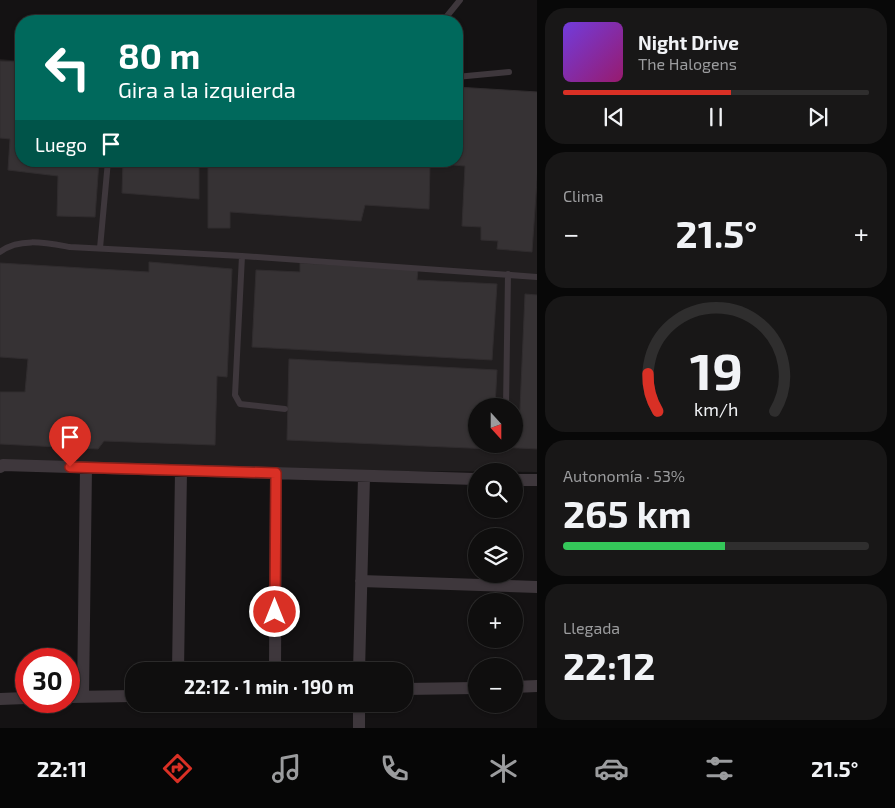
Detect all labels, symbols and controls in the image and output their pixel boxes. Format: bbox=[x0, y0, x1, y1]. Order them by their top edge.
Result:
text: Night Drive bbox=[638, 31, 739, 54]
text: 80 m bbox=[118, 34, 200, 76]
icon: left bbox=[35, 35, 100, 100]
text: The Halogens bbox=[638, 54, 737, 73]
text: Gira a la izquierda bbox=[118, 76, 296, 102]
icon: previous bbox=[600, 103, 628, 131]
icon: pause bbox=[702, 103, 730, 131]
icon: next bbox=[804, 103, 832, 131]
icon: arrive bbox=[97, 130, 125, 158]
text: Luego bbox=[35, 133, 87, 156]
text: Clima bbox=[563, 186, 604, 205]
text: 21.5° bbox=[676, 210, 757, 256]
text: − bbox=[563, 216, 579, 250]
text: + bbox=[854, 216, 869, 250]
text: 19 bbox=[689, 338, 743, 400]
north arrow bbox=[468, 398, 522, 452]
map controls bbox=[468, 398, 523, 713]
text: km/h bbox=[694, 398, 738, 420]
pin bbox=[49, 416, 91, 467]
icon: arrive bbox=[56, 423, 84, 451]
button: search bbox=[468, 463, 523, 518]
text: Autonomía · 53% bbox=[563, 466, 685, 485]
text: 265 km bbox=[563, 490, 691, 536]
button: layers bbox=[468, 528, 523, 583]
position arrow bbox=[248, 585, 300, 637]
button: + bbox=[468, 593, 523, 648]
text: Llegada bbox=[563, 618, 620, 637]
text: 22:12 bbox=[563, 642, 655, 688]
speed limit sign: 30 bbox=[15, 648, 80, 713]
button: − bbox=[468, 658, 523, 713]
text: 22:12 · 1 min · 190 m bbox=[184, 675, 354, 698]
icon: directions bbox=[160, 751, 195, 786]
icon: music bbox=[269, 751, 304, 786]
icon: phone bbox=[377, 751, 412, 786]
icon: climate bbox=[486, 751, 521, 786]
icon: car bbox=[594, 751, 629, 786]
icon: filters bbox=[702, 751, 737, 786]
text: 22:11 bbox=[37, 755, 87, 781]
text: 21.5° bbox=[811, 755, 858, 781]

